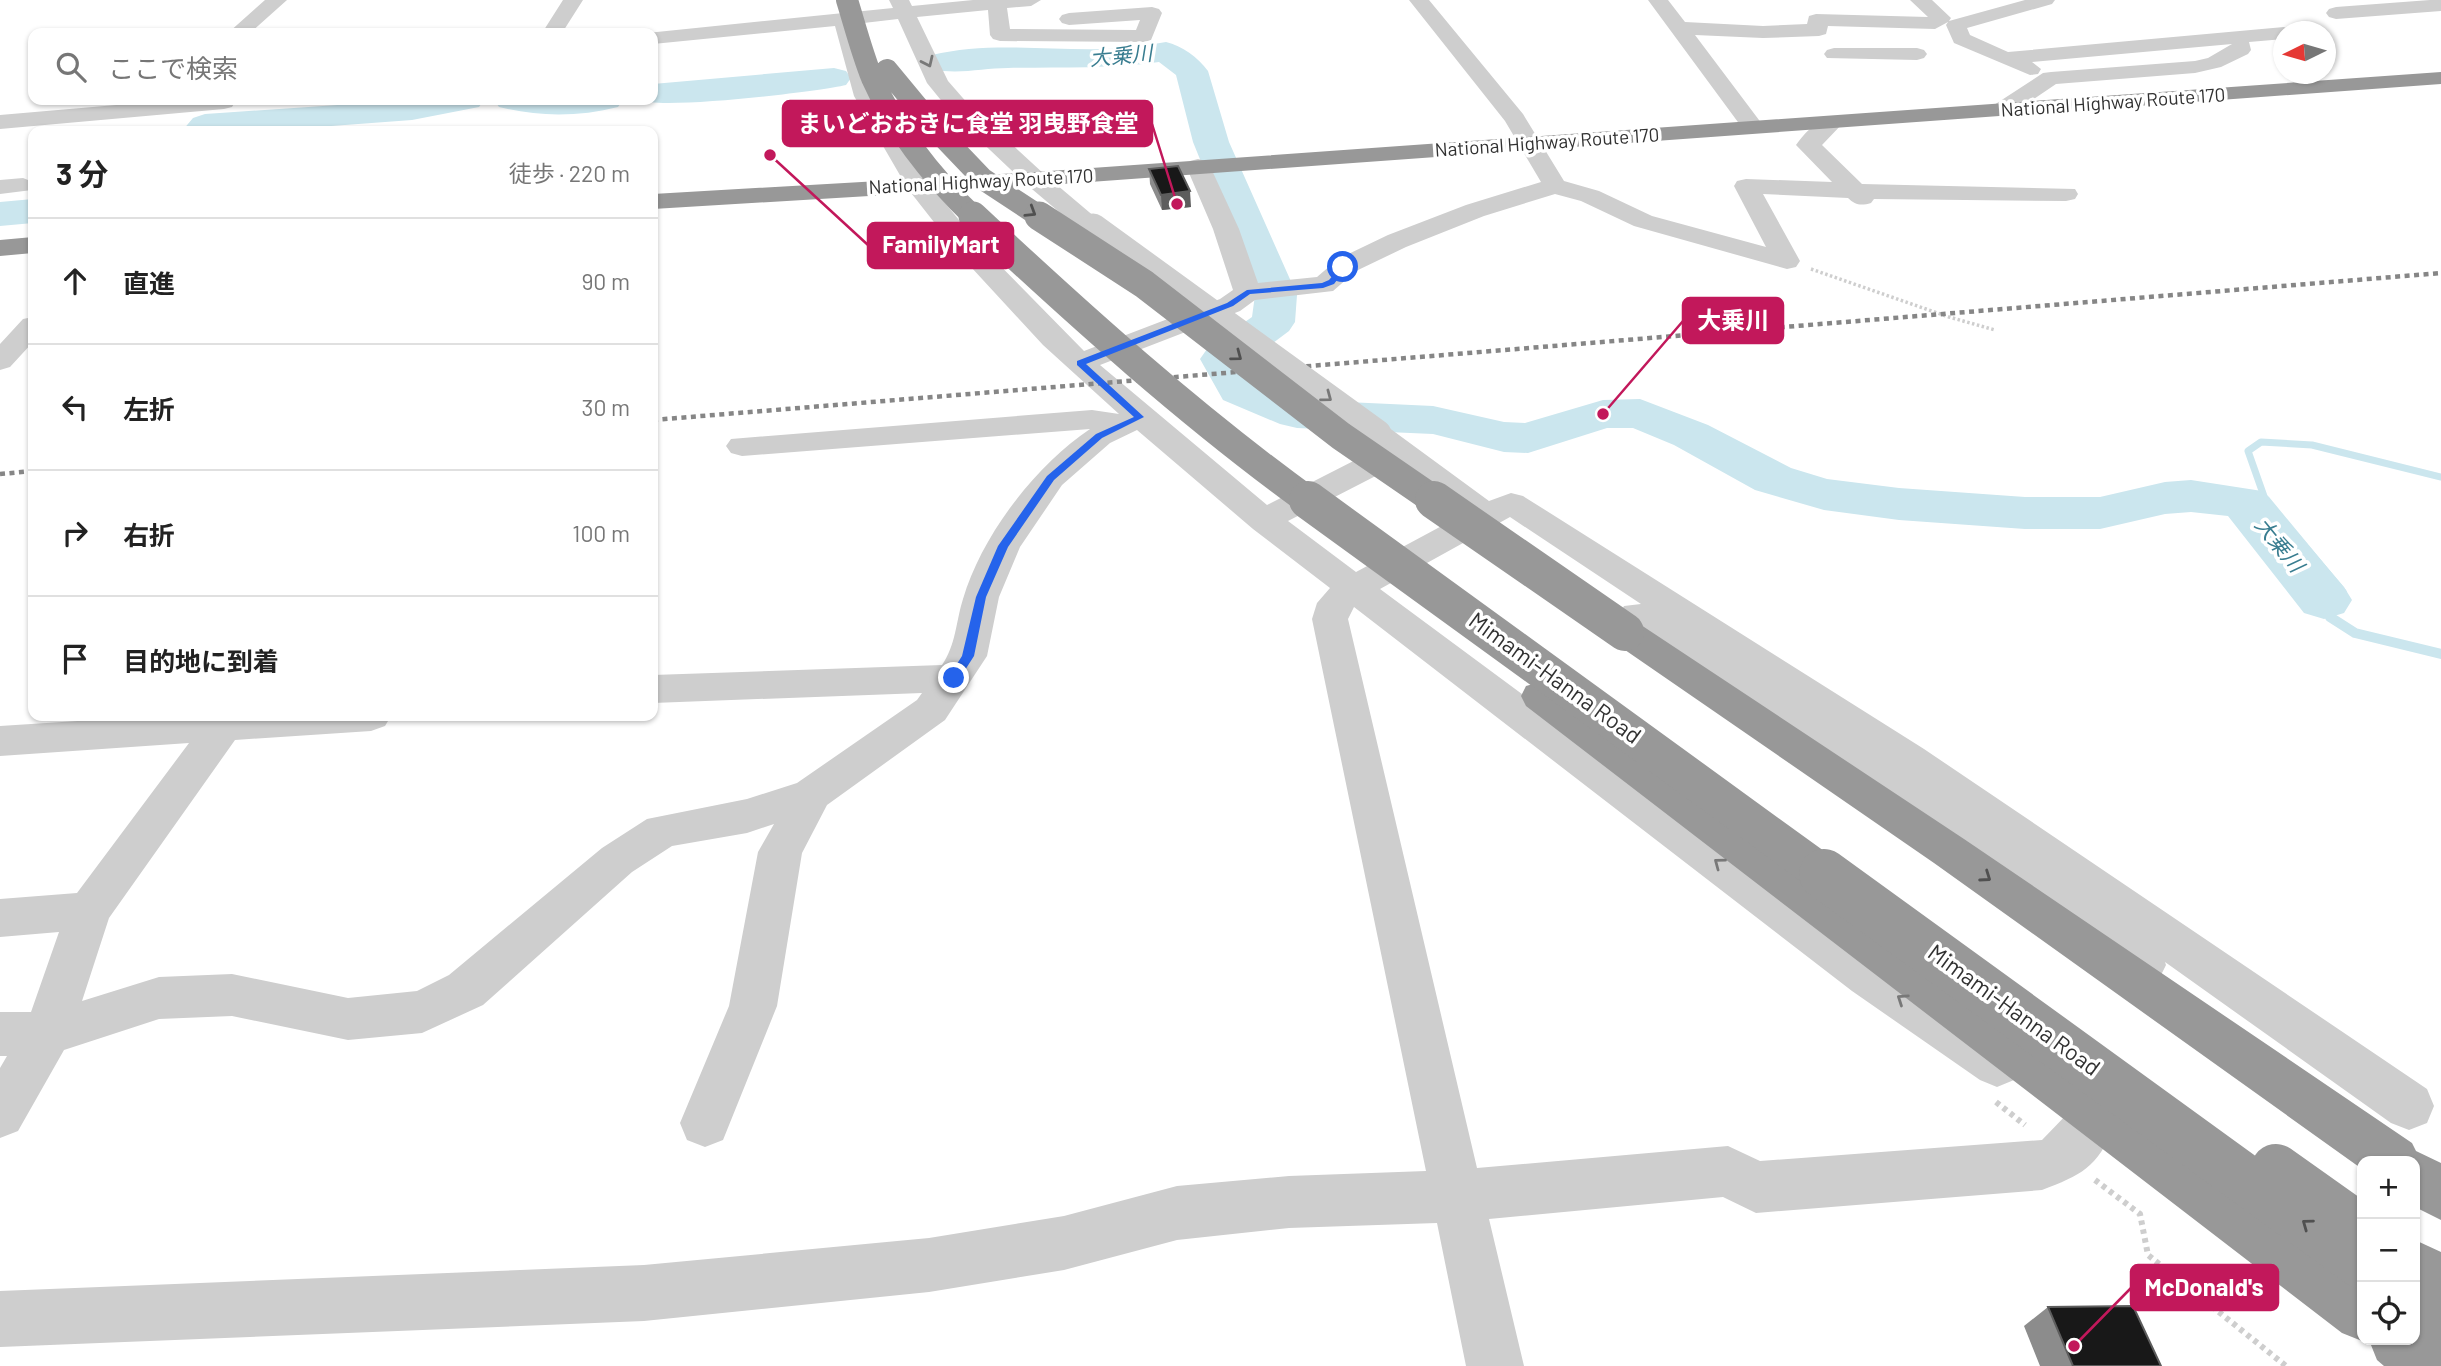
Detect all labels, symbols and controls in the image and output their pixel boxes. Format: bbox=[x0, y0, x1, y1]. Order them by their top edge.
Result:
north arrow bbox=[2273, 21, 2336, 84]
search box bbox=[28, 28, 658, 105]
water label: 大乗川 bbox=[1088, 39, 1155, 70]
icon: search bbox=[52, 48, 90, 86]
text: ここで検索 bbox=[108, 52, 238, 83]
one-way arrow bbox=[920, 55, 934, 67]
street label: National Highway Route 170 bbox=[2000, 82, 2226, 121]
callout: まいどおおきに食堂 羽曳野食堂 bbox=[783, 101, 1152, 146]
text: まいどおおきに食堂 羽曳野食堂 bbox=[798, 108, 1138, 137]
street label: National Highway Route 170 bbox=[1434, 122, 1660, 161]
text: 3 分 bbox=[56, 155, 108, 191]
text: 徒歩 · 220 m bbox=[509, 159, 630, 187]
street label: National Highway Route 170 bbox=[868, 163, 1094, 198]
one-way arrow bbox=[1023, 203, 1036, 216]
callout: FamilyMart bbox=[868, 223, 1013, 268]
text: FamilyMart bbox=[882, 229, 1000, 258]
route start bbox=[1327, 251, 1358, 282]
icon: ahead bbox=[56, 262, 94, 300]
text: 直進 bbox=[123, 267, 175, 298]
text: 90 m bbox=[581, 267, 630, 295]
callout: 大乗川 bbox=[1683, 298, 1783, 343]
text: 大乗川 bbox=[1697, 305, 1769, 334]
one-way arrow bbox=[1229, 348, 1241, 361]
icon: left bbox=[56, 388, 94, 426]
one-way arrow bbox=[1319, 388, 1332, 401]
text: 左折 bbox=[123, 393, 175, 424]
text: 30 m bbox=[582, 393, 630, 421]
water label: 大乗川 bbox=[2251, 512, 2311, 578]
icon: right bbox=[56, 514, 94, 552]
text: 右折 bbox=[123, 519, 175, 550]
text: 100 m bbox=[572, 519, 630, 547]
street label: Mimami-Hanna Road bbox=[1464, 605, 1647, 749]
icon: arrive bbox=[56, 640, 94, 678]
text: 目的地に到着 bbox=[123, 645, 279, 676]
route end bbox=[938, 662, 969, 693]
one-way arrow bbox=[1714, 859, 1727, 872]
one-way arrow bbox=[1978, 869, 1991, 881]
street label: Mimami-Hanna Road bbox=[1923, 937, 2106, 1081]
one-way arrow bbox=[1896, 994, 1909, 1007]
map controls bbox=[2357, 1156, 2420, 1345]
button: + bbox=[2357, 1156, 2420, 1219]
button: − bbox=[2357, 1219, 2420, 1282]
one-way arrow bbox=[2302, 1220, 2315, 1232]
callout: McDonald's bbox=[2131, 1265, 2278, 1310]
text: McDonald's bbox=[2144, 1272, 2264, 1301]
button: locate bbox=[2357, 1282, 2420, 1345]

